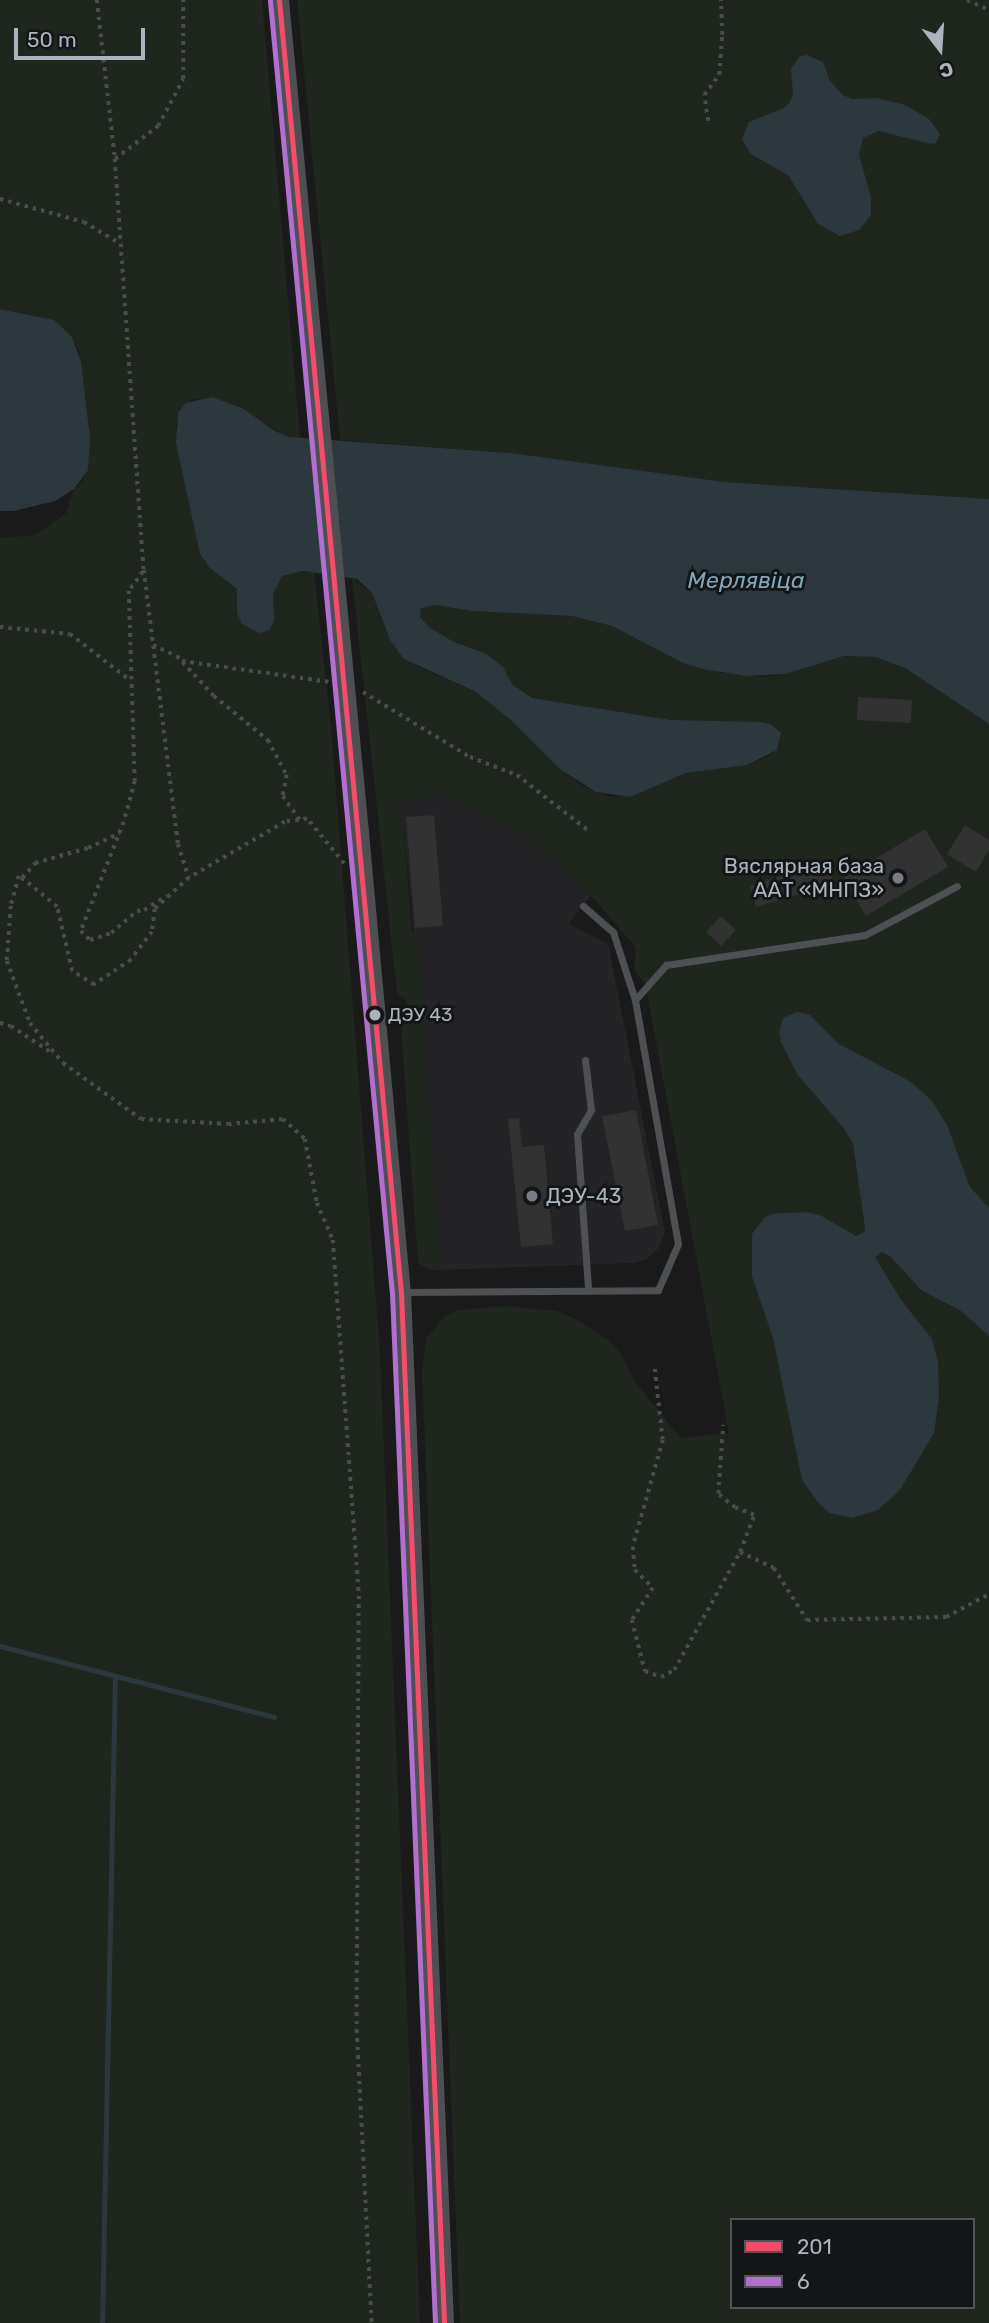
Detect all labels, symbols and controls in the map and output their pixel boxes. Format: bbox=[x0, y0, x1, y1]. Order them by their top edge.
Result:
scale bar bbox=[18, 14, 149, 58]
north arrow bbox=[905, 14, 975, 84]
text: 50 m bbox=[27, 27, 77, 52]
text: С bbox=[937, 57, 956, 83]
water label: Мерлявіца bbox=[688, 566, 804, 594]
place label: Вяслярная база ААТ «МНПЗ» bbox=[724, 853, 884, 903]
marker: Вяслярная база ААТ «МНПЗ» bbox=[890, 870, 906, 886]
place label: ДЭУ 43 bbox=[388, 1004, 453, 1026]
marker: ДЭУ 43 bbox=[368, 1008, 382, 1022]
place label: ДЭУ-43 bbox=[546, 1183, 621, 1209]
marker: ДЭУ-43 bbox=[524, 1188, 540, 1204]
legend bbox=[730, 2218, 975, 2309]
text: 201 bbox=[797, 2234, 832, 2259]
text: 6 bbox=[797, 2269, 810, 2294]

